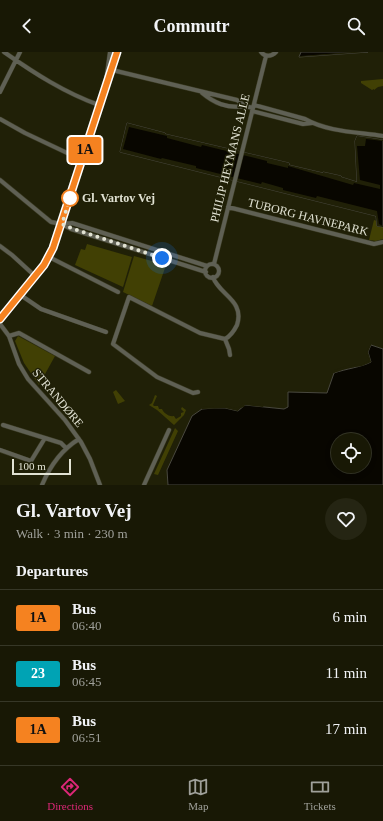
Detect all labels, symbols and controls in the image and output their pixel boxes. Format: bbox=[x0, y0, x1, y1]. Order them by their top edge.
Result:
icon: back bbox=[16, 15, 38, 37]
icon: search bbox=[345, 15, 367, 37]
text: Commutr bbox=[154, 16, 229, 36]
street label: PHILIP HEYMANS ALLE bbox=[207, 92, 253, 224]
line badge: 1A bbox=[67, 137, 103, 163]
text: 1A bbox=[76, 142, 94, 157]
marker: Gl. Vartov Vej bbox=[61, 189, 79, 207]
place label: Gl. Vartov Vej bbox=[82, 191, 155, 205]
street label: TUBORG HAVNEPARK bbox=[246, 195, 370, 239]
your location bbox=[152, 248, 172, 268]
street label: STRANDØRE bbox=[29, 366, 87, 430]
map controls bbox=[331, 433, 371, 473]
button: locate bbox=[331, 433, 371, 473]
scale bar bbox=[12, 457, 71, 476]
text: 100 m bbox=[18, 460, 46, 472]
button: heart bbox=[325, 498, 367, 540]
text: Gl. Vartov Vej bbox=[16, 500, 132, 521]
text: Walk · 3 min · 230 m bbox=[16, 526, 128, 541]
text: Departures bbox=[16, 563, 88, 579]
text: Bus bbox=[72, 601, 96, 617]
text: 6 min bbox=[332, 609, 367, 625]
text: 1A bbox=[29, 610, 47, 625]
text: 06:40 bbox=[72, 618, 102, 633]
text: Bus bbox=[72, 657, 96, 673]
text: 11 min bbox=[325, 665, 367, 681]
text: 23 bbox=[31, 666, 45, 681]
text: 06:45 bbox=[72, 674, 102, 689]
text: Bus bbox=[72, 713, 96, 729]
text: 17 min bbox=[325, 721, 367, 737]
text: 1A bbox=[29, 722, 47, 737]
text: 06:51 bbox=[72, 730, 102, 745]
tab: Directions bbox=[47, 776, 93, 812]
tab: Map bbox=[187, 776, 209, 812]
tab: Tickets bbox=[304, 776, 336, 812]

